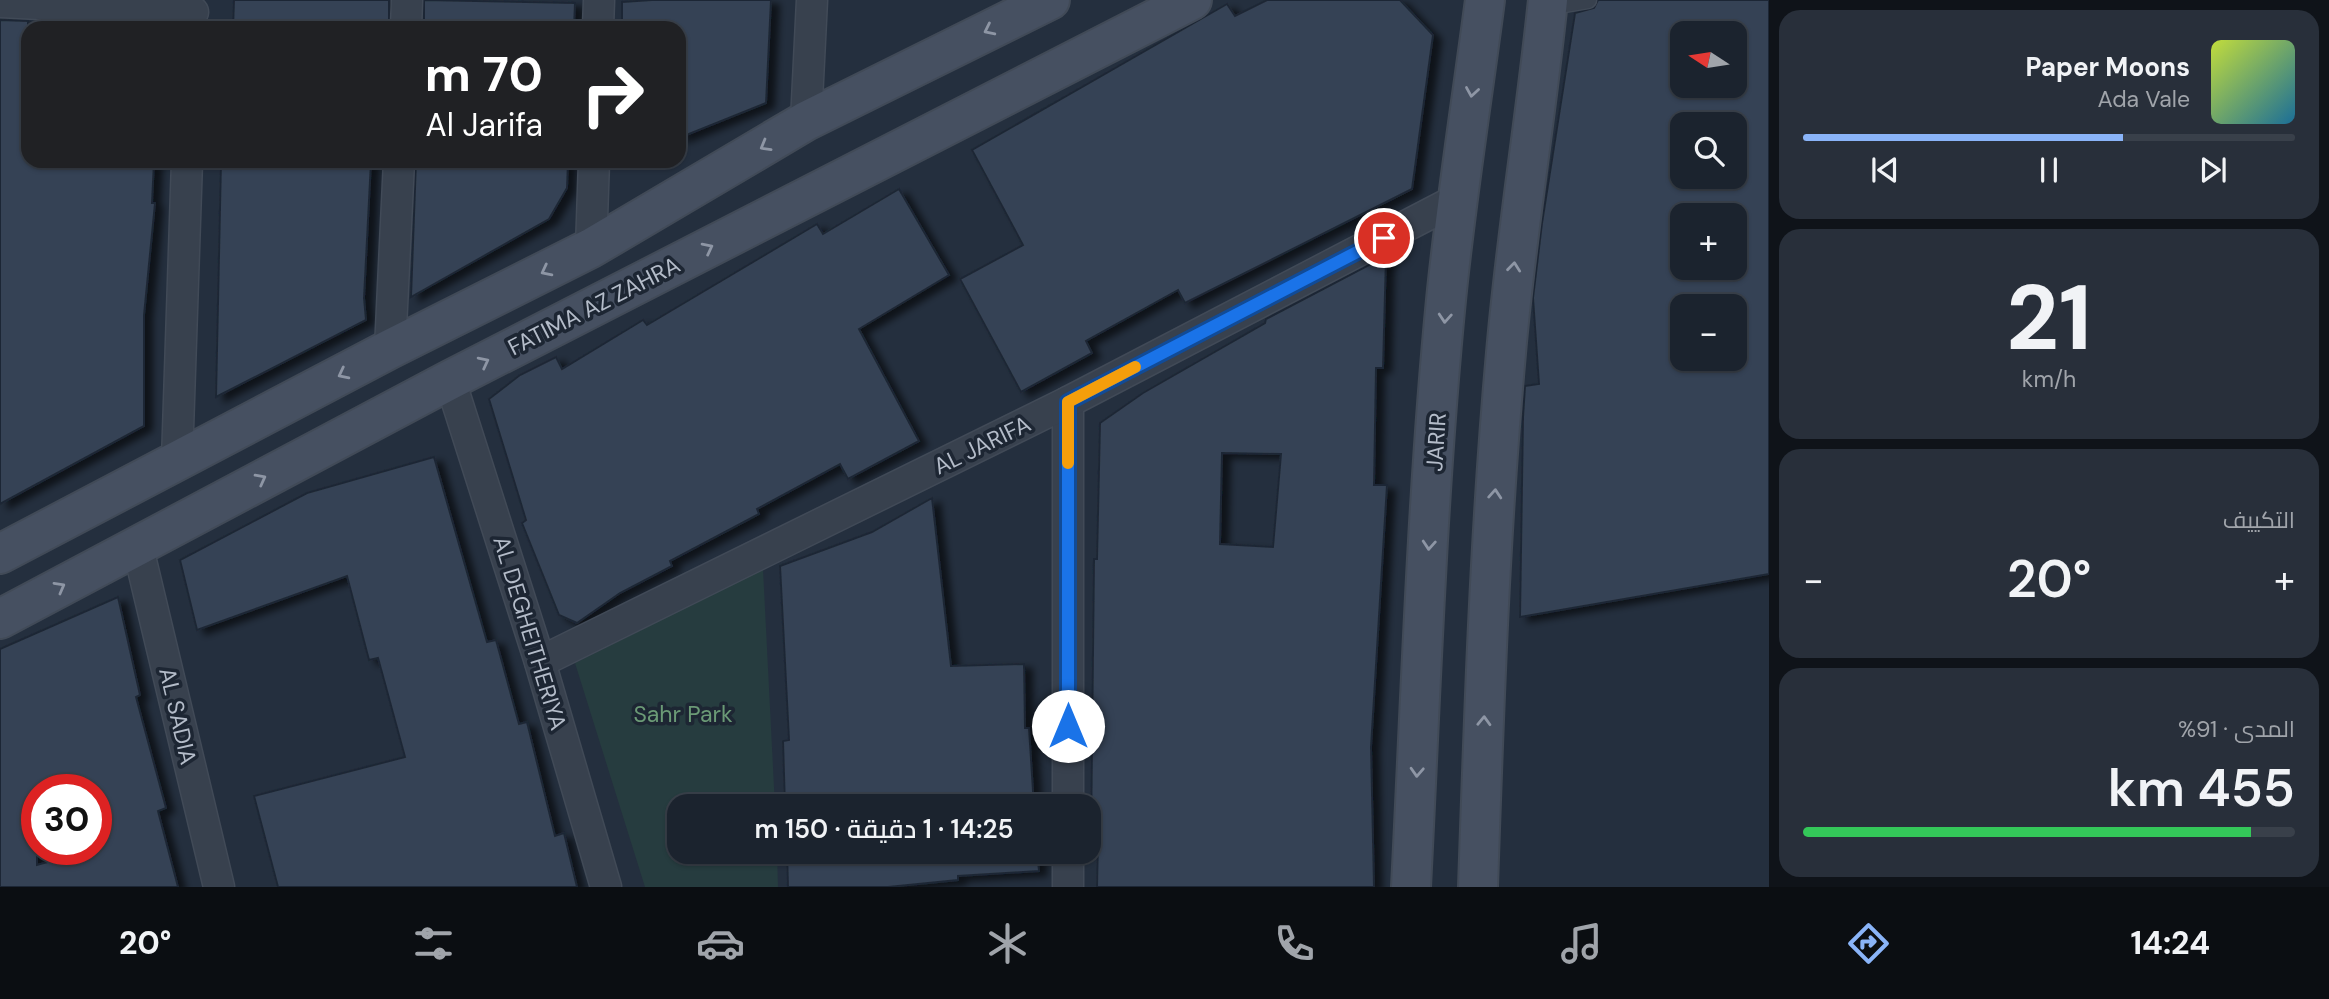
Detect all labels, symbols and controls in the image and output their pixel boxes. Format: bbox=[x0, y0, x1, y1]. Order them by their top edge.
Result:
north arrow bbox=[1670, 21, 1746, 98]
map controls bbox=[1670, 21, 1747, 371]
one-way arrow bbox=[984, 22, 996, 36]
text: 70 m bbox=[425, 42, 543, 106]
icon: right bbox=[567, 49, 658, 140]
text: Paper Moons bbox=[2026, 50, 2190, 84]
text: Ada Vale bbox=[2097, 84, 2190, 114]
one-way arrow bbox=[1464, 86, 1479, 98]
text: Al Jarifa bbox=[425, 104, 543, 146]
button: search bbox=[1670, 112, 1747, 189]
one-way arrow bbox=[759, 138, 772, 151]
icon: previous bbox=[1866, 151, 1904, 189]
icon: pause bbox=[2030, 151, 2068, 189]
icon: next bbox=[2194, 151, 2232, 189]
button: + bbox=[1670, 203, 1747, 280]
pin bbox=[1354, 208, 1414, 268]
icon: arrive bbox=[1365, 219, 1403, 257]
one-way arrow bbox=[701, 242, 713, 256]
street label: FATIMA AZ ZAHRA bbox=[503, 250, 685, 362]
text: 21 bbox=[2006, 259, 2092, 377]
one-way arrow bbox=[1506, 261, 1521, 272]
one-way arrow bbox=[541, 262, 553, 276]
button: − bbox=[1670, 294, 1747, 371]
one-way arrow bbox=[1437, 312, 1452, 323]
one-way arrow bbox=[477, 357, 489, 371]
text: km/h bbox=[2022, 364, 2076, 394]
one-way arrow bbox=[338, 365, 350, 379]
street label: AL JARIFA bbox=[928, 409, 1036, 481]
street label: JARIR bbox=[1419, 412, 1453, 472]
one-way arrow bbox=[253, 474, 266, 488]
one-way arrow bbox=[1487, 488, 1502, 499]
text: التكييف bbox=[2223, 505, 2295, 535]
street label: AL DEGHEITHERIYA bbox=[486, 532, 574, 734]
one-way arrow bbox=[1422, 539, 1437, 550]
text: 20° bbox=[2007, 545, 2091, 613]
text: − bbox=[1803, 555, 1824, 605]
text: + bbox=[2274, 555, 2295, 605]
one-way arrow bbox=[53, 581, 65, 595]
street label: AL SADIA bbox=[152, 665, 204, 767]
position arrow bbox=[1031, 689, 1105, 763]
park label: Sahr Park bbox=[633, 699, 733, 729]
text: المدى · 91% bbox=[2178, 714, 2295, 744]
one-way arrow bbox=[1476, 715, 1491, 726]
text: 455 km bbox=[2108, 754, 2295, 822]
one-way arrow bbox=[1409, 767, 1424, 778]
speed limit sign: 30 bbox=[21, 774, 112, 865]
text: 14:25 · 1 دقيقة · 150 m bbox=[755, 812, 1013, 846]
icon: filters bbox=[409, 919, 458, 968]
icon: car bbox=[696, 919, 745, 968]
icon: climate bbox=[983, 919, 1032, 968]
icon: phone bbox=[1270, 919, 1319, 968]
icon: music bbox=[1557, 919, 1606, 968]
icon: directions bbox=[1844, 919, 1893, 968]
text: 20° bbox=[119, 922, 171, 964]
text: 14:24 bbox=[2130, 922, 2210, 964]

